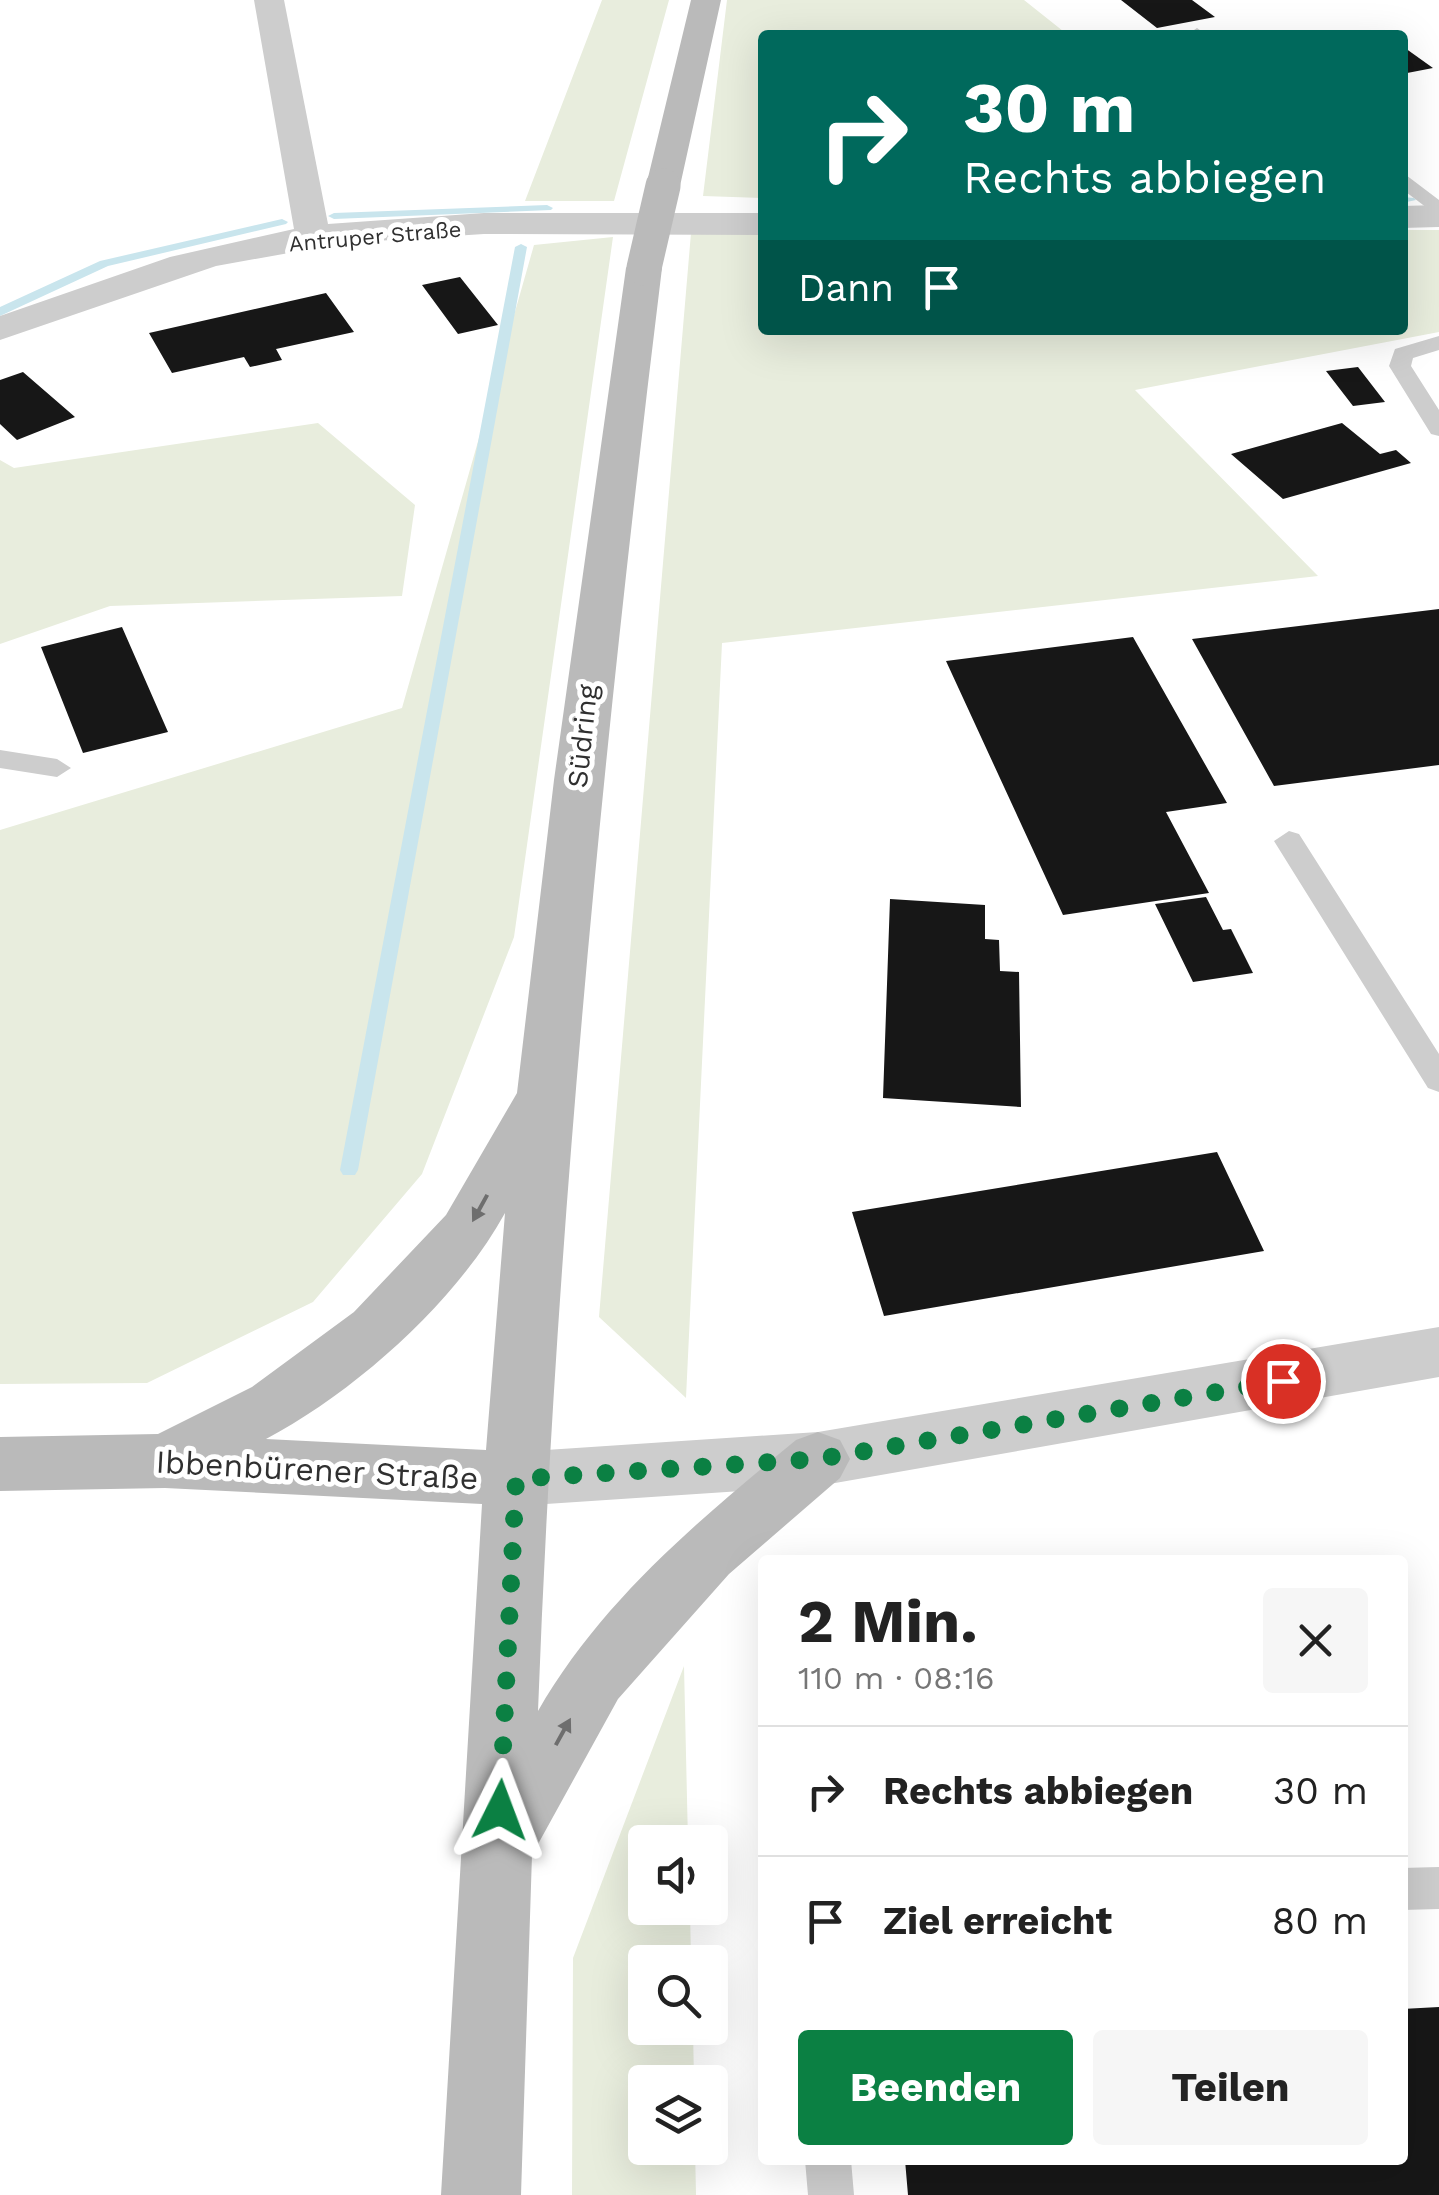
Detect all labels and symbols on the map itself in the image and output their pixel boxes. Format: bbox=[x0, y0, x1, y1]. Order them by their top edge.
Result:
street label: Antruper Straße bbox=[288, 217, 462, 256]
street label: Südring bbox=[561, 683, 604, 789]
one-way arrow bbox=[471, 1194, 489, 1222]
pin bbox=[1241, 1339, 1326, 1424]
street label: Ibbenbürener Straße bbox=[155, 1443, 479, 1497]
one-way arrow bbox=[554, 1718, 571, 1746]
position arrow bbox=[448, 1758, 552, 1862]

